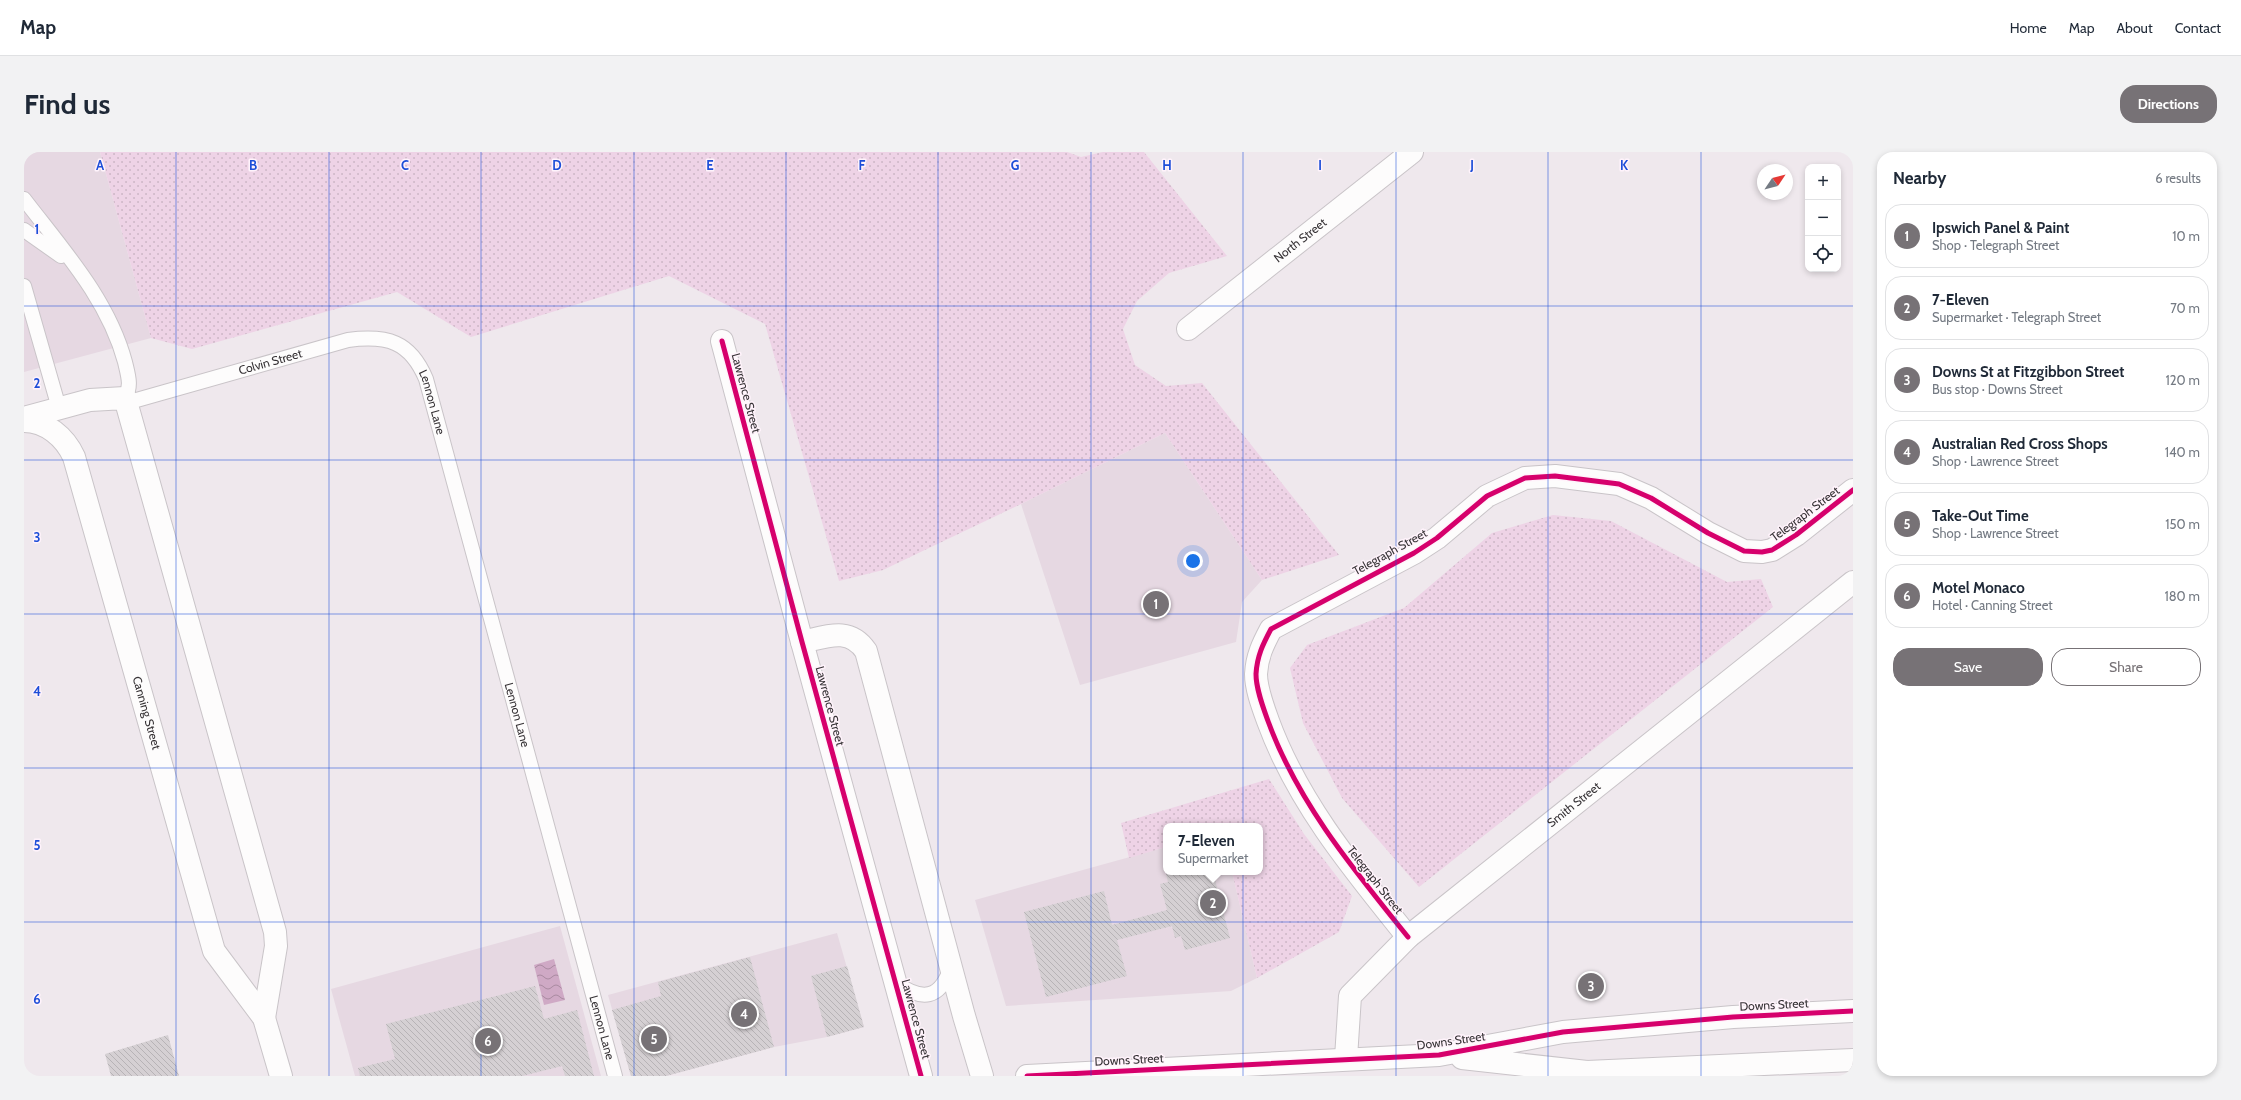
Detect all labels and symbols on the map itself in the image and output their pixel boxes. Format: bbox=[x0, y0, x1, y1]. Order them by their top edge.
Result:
text: A bbox=[96, 157, 105, 173]
text: B bbox=[249, 157, 257, 173]
text: C bbox=[401, 157, 409, 173]
text: D bbox=[552, 157, 562, 173]
text: E bbox=[706, 157, 714, 173]
text: F bbox=[859, 157, 866, 173]
text: G bbox=[1011, 157, 1020, 173]
text: H bbox=[1162, 157, 1172, 173]
text: I bbox=[1318, 157, 1322, 173]
text: J bbox=[1469, 157, 1474, 173]
text: K bbox=[1620, 157, 1629, 173]
north arrow bbox=[1757, 164, 1793, 200]
street label: North Street bbox=[1271, 215, 1329, 265]
text: 1 bbox=[35, 221, 39, 237]
street label: Colvin Street bbox=[237, 345, 304, 378]
street label: Lawrence Street bbox=[729, 351, 764, 434]
street label: Lennon Lane bbox=[416, 367, 449, 436]
text: 2 bbox=[34, 375, 41, 391]
street label: Telegraph Street bbox=[1767, 483, 1842, 544]
street label: Telegraph Street bbox=[1350, 525, 1430, 578]
text: 3 bbox=[33, 529, 41, 545]
your location bbox=[1183, 551, 1203, 571]
pin: 1 bbox=[1143, 589, 1169, 619]
street label: Lawrence Street bbox=[813, 664, 848, 747]
street label: Canning Street bbox=[130, 674, 165, 751]
street label: Lennon Lane bbox=[502, 681, 533, 749]
text: 4 bbox=[33, 683, 41, 699]
street label: Smith Street bbox=[1544, 778, 1603, 830]
text: 5 bbox=[34, 837, 41, 853]
street label: Telegraph Street bbox=[1344, 842, 1407, 917]
pin: 2 bbox=[1200, 888, 1226, 918]
pin: 3 bbox=[1578, 971, 1604, 1001]
street label: Lawrence Street bbox=[899, 977, 934, 1060]
text: 6 bbox=[33, 991, 41, 1007]
street label: Lennon Lane bbox=[586, 994, 618, 1061]
street label: Downs Street bbox=[1739, 995, 1809, 1014]
pin: 4 bbox=[731, 999, 757, 1029]
pin: 5 bbox=[641, 1024, 667, 1054]
pin: 6 bbox=[475, 1026, 501, 1056]
street label: Downs Street bbox=[1416, 1028, 1486, 1053]
street label: Downs Street bbox=[1094, 1050, 1164, 1069]

